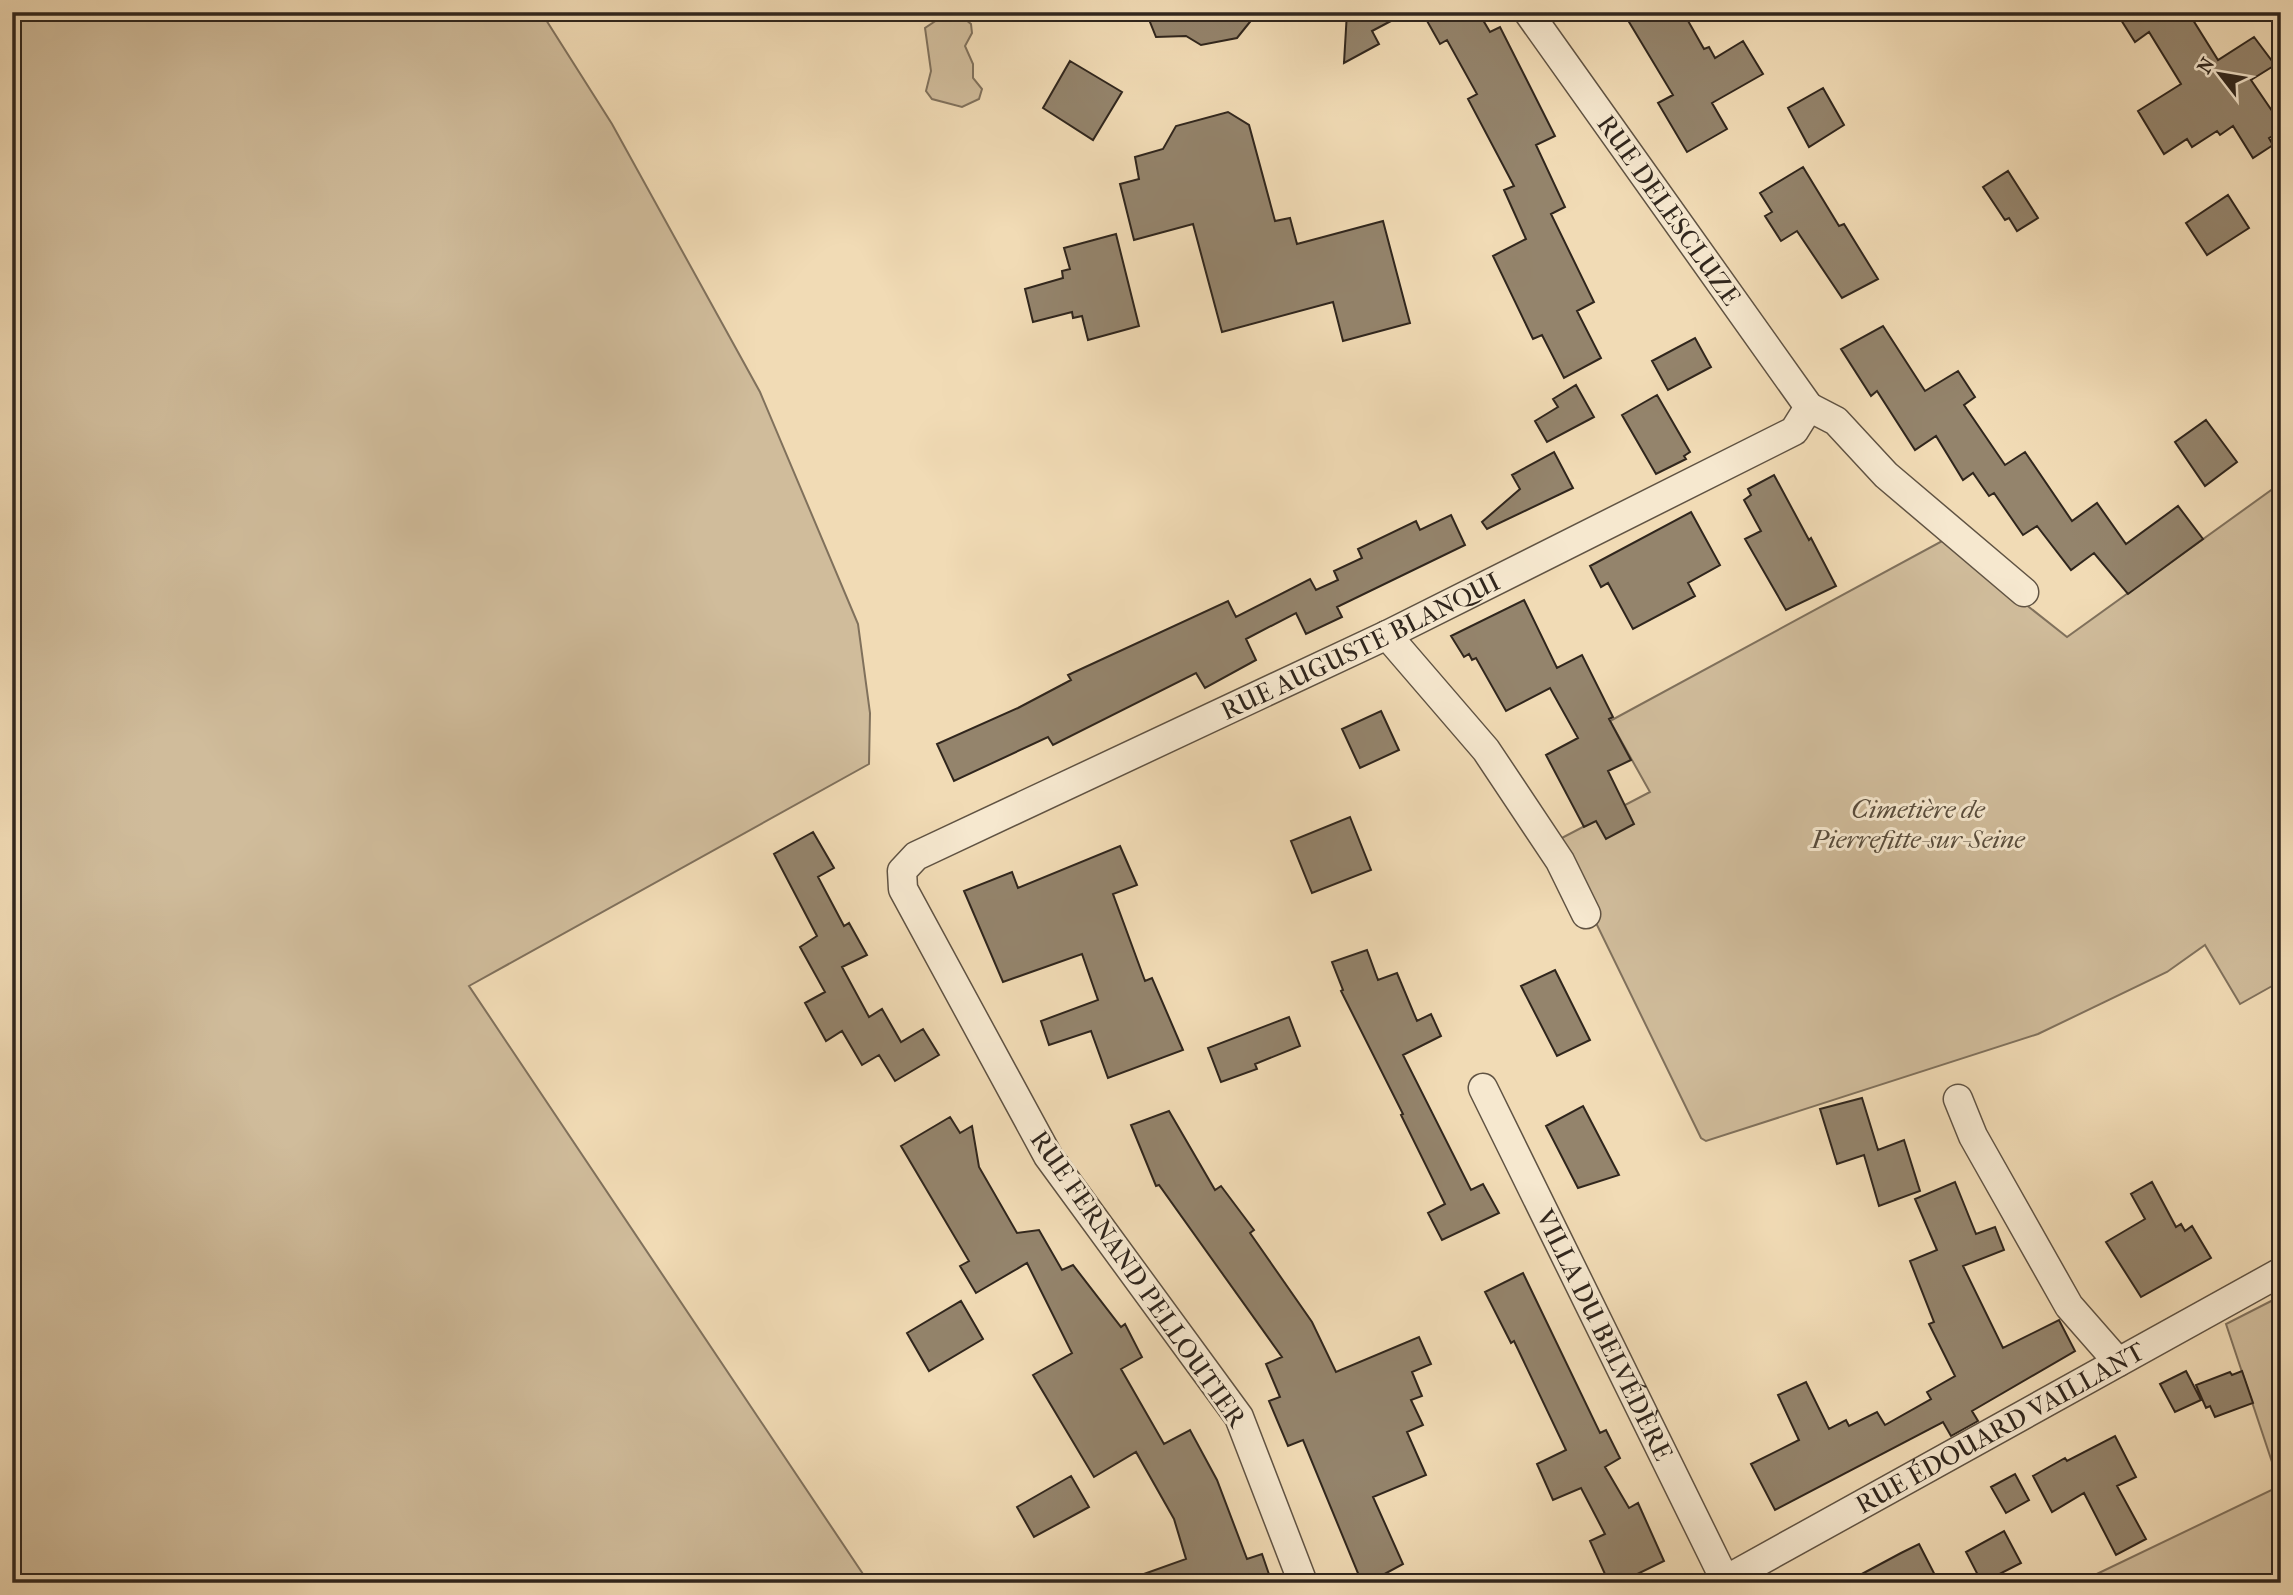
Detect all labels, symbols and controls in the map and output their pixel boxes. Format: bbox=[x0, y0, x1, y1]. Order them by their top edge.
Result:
north arrow bbox=[2184, 38, 2254, 108]
text: N bbox=[2193, 53, 2220, 78]
street label: RUE DELESCLUZE bbox=[1591, 109, 1747, 311]
street label: RUE AUGUSTE BLANQUI bbox=[1216, 566, 1505, 726]
park label: Cimetière de Pierrefitte-sur-Seine bbox=[1810, 794, 2026, 855]
street label: RUE FERNAND PELLOUTIER bbox=[1024, 1125, 1253, 1434]
street label: VILLA DU BELVÉDÈRE bbox=[1529, 1203, 1679, 1466]
street label: RUE ÉDOUARD VAILLANT bbox=[1850, 1335, 2150, 1520]

